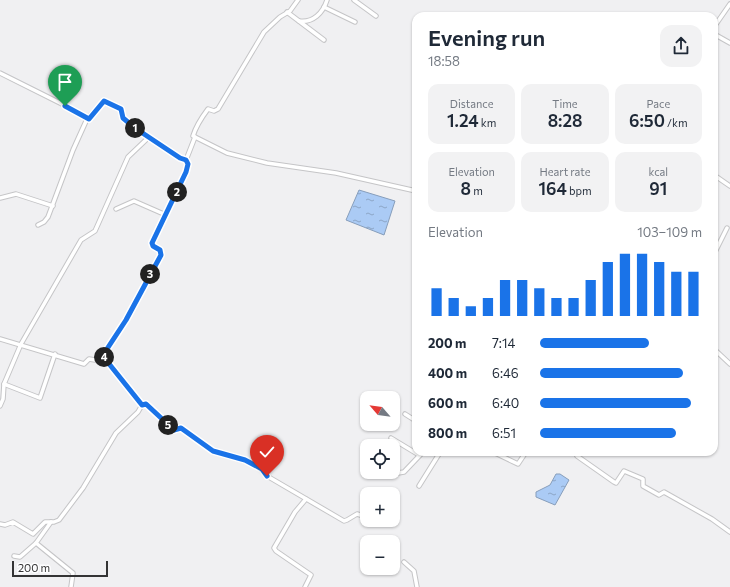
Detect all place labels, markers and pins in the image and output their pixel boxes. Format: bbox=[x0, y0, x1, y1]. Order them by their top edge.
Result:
pin bbox=[48, 65, 82, 106]
pin: 1 bbox=[125, 118, 145, 138]
pin: 2 bbox=[167, 182, 187, 202]
pin: 3 bbox=[140, 264, 160, 284]
pin: 4 bbox=[94, 347, 114, 367]
pin: 5 bbox=[158, 415, 178, 435]
pin bbox=[250, 435, 284, 476]

